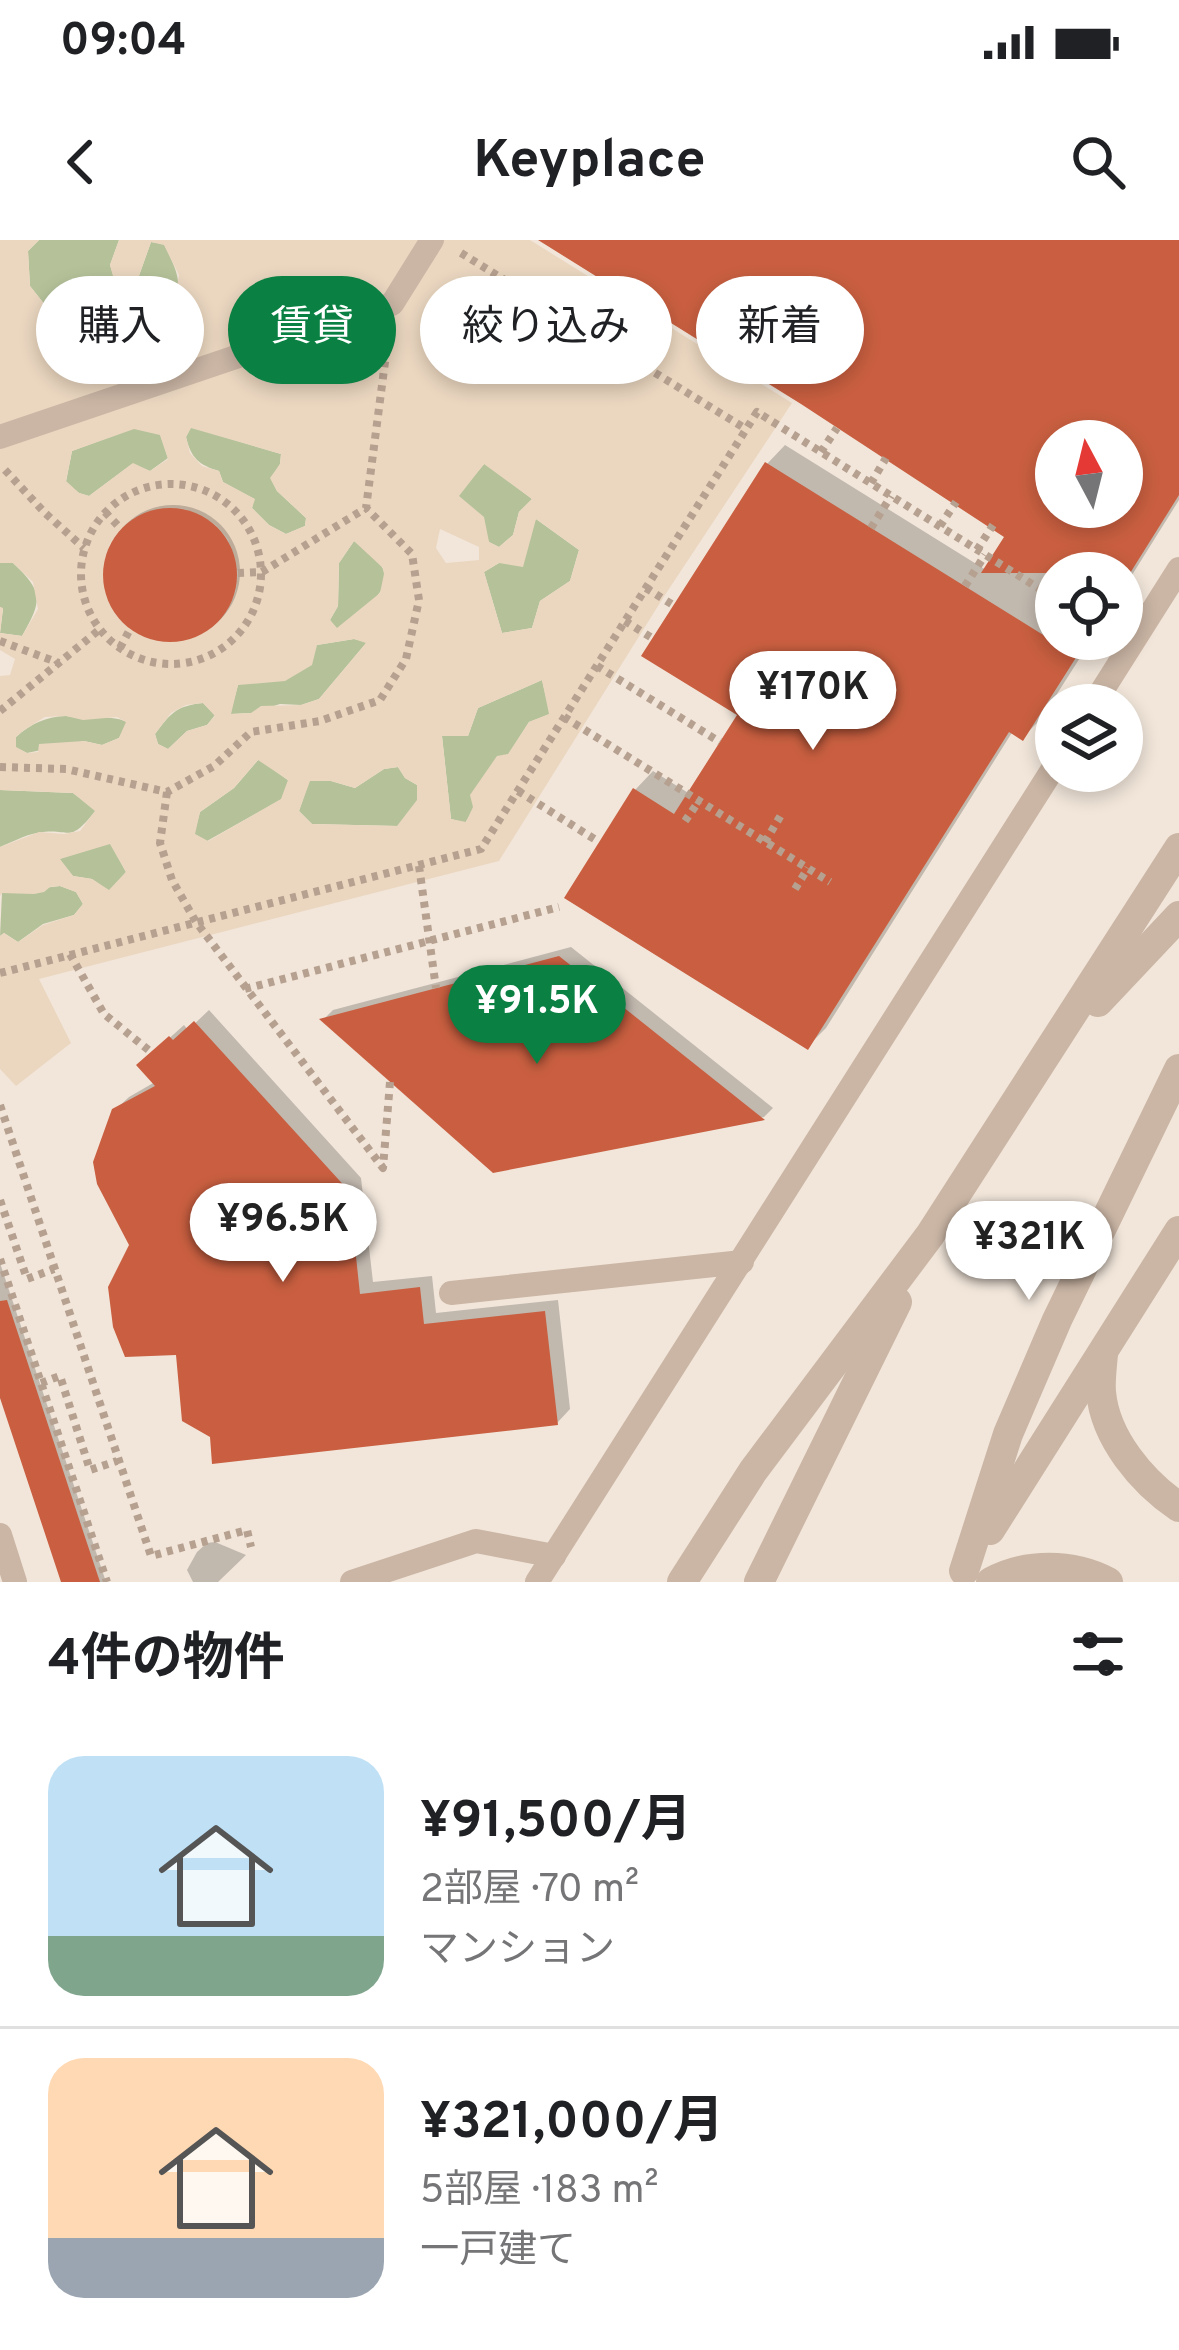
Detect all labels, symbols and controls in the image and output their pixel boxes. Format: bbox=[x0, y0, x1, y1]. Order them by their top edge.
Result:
text: 09:04 bbox=[60, 14, 187, 71]
text: Keyplace bbox=[473, 128, 706, 197]
icon: back bbox=[48, 129, 114, 195]
icon: search bbox=[1065, 129, 1131, 195]
chip: 購入 bbox=[36, 276, 204, 384]
chip: 賃貸 bbox=[228, 276, 396, 384]
chip: 絞り込み bbox=[420, 276, 672, 384]
chip: 新着 bbox=[696, 276, 864, 384]
north arrow bbox=[1035, 420, 1143, 528]
map controls bbox=[1035, 420, 1143, 792]
button: locate bbox=[1035, 552, 1143, 660]
pin: ¥170K bbox=[729, 651, 897, 753]
text: ¥170K bbox=[756, 665, 870, 714]
button: layers bbox=[1035, 684, 1143, 792]
pin: ¥91.5K bbox=[439, 965, 635, 1067]
text: ¥91.5K bbox=[475, 979, 599, 1028]
pin: ¥96.5K bbox=[185, 1183, 381, 1285]
text: ¥96.5K bbox=[217, 1197, 349, 1246]
pin: ¥321K bbox=[945, 1201, 1113, 1303]
text: ¥321K bbox=[972, 1215, 1086, 1264]
icon: filters bbox=[1065, 1621, 1131, 1687]
text: 4件の物件 bbox=[48, 1629, 285, 1694]
text: ¥91,500/月 bbox=[420, 1791, 692, 1856]
icon: home bbox=[144, 1804, 288, 1948]
text: 2部屋 · 70 m² bbox=[420, 1867, 639, 1916]
text: マンション bbox=[420, 1927, 615, 1976]
text: ¥321,000/月 bbox=[420, 2092, 724, 2157]
icon: home bbox=[144, 2106, 288, 2250]
text: 5部屋 · 183 m² bbox=[420, 2168, 659, 2217]
text: 一戸建て bbox=[420, 2228, 576, 2277]

